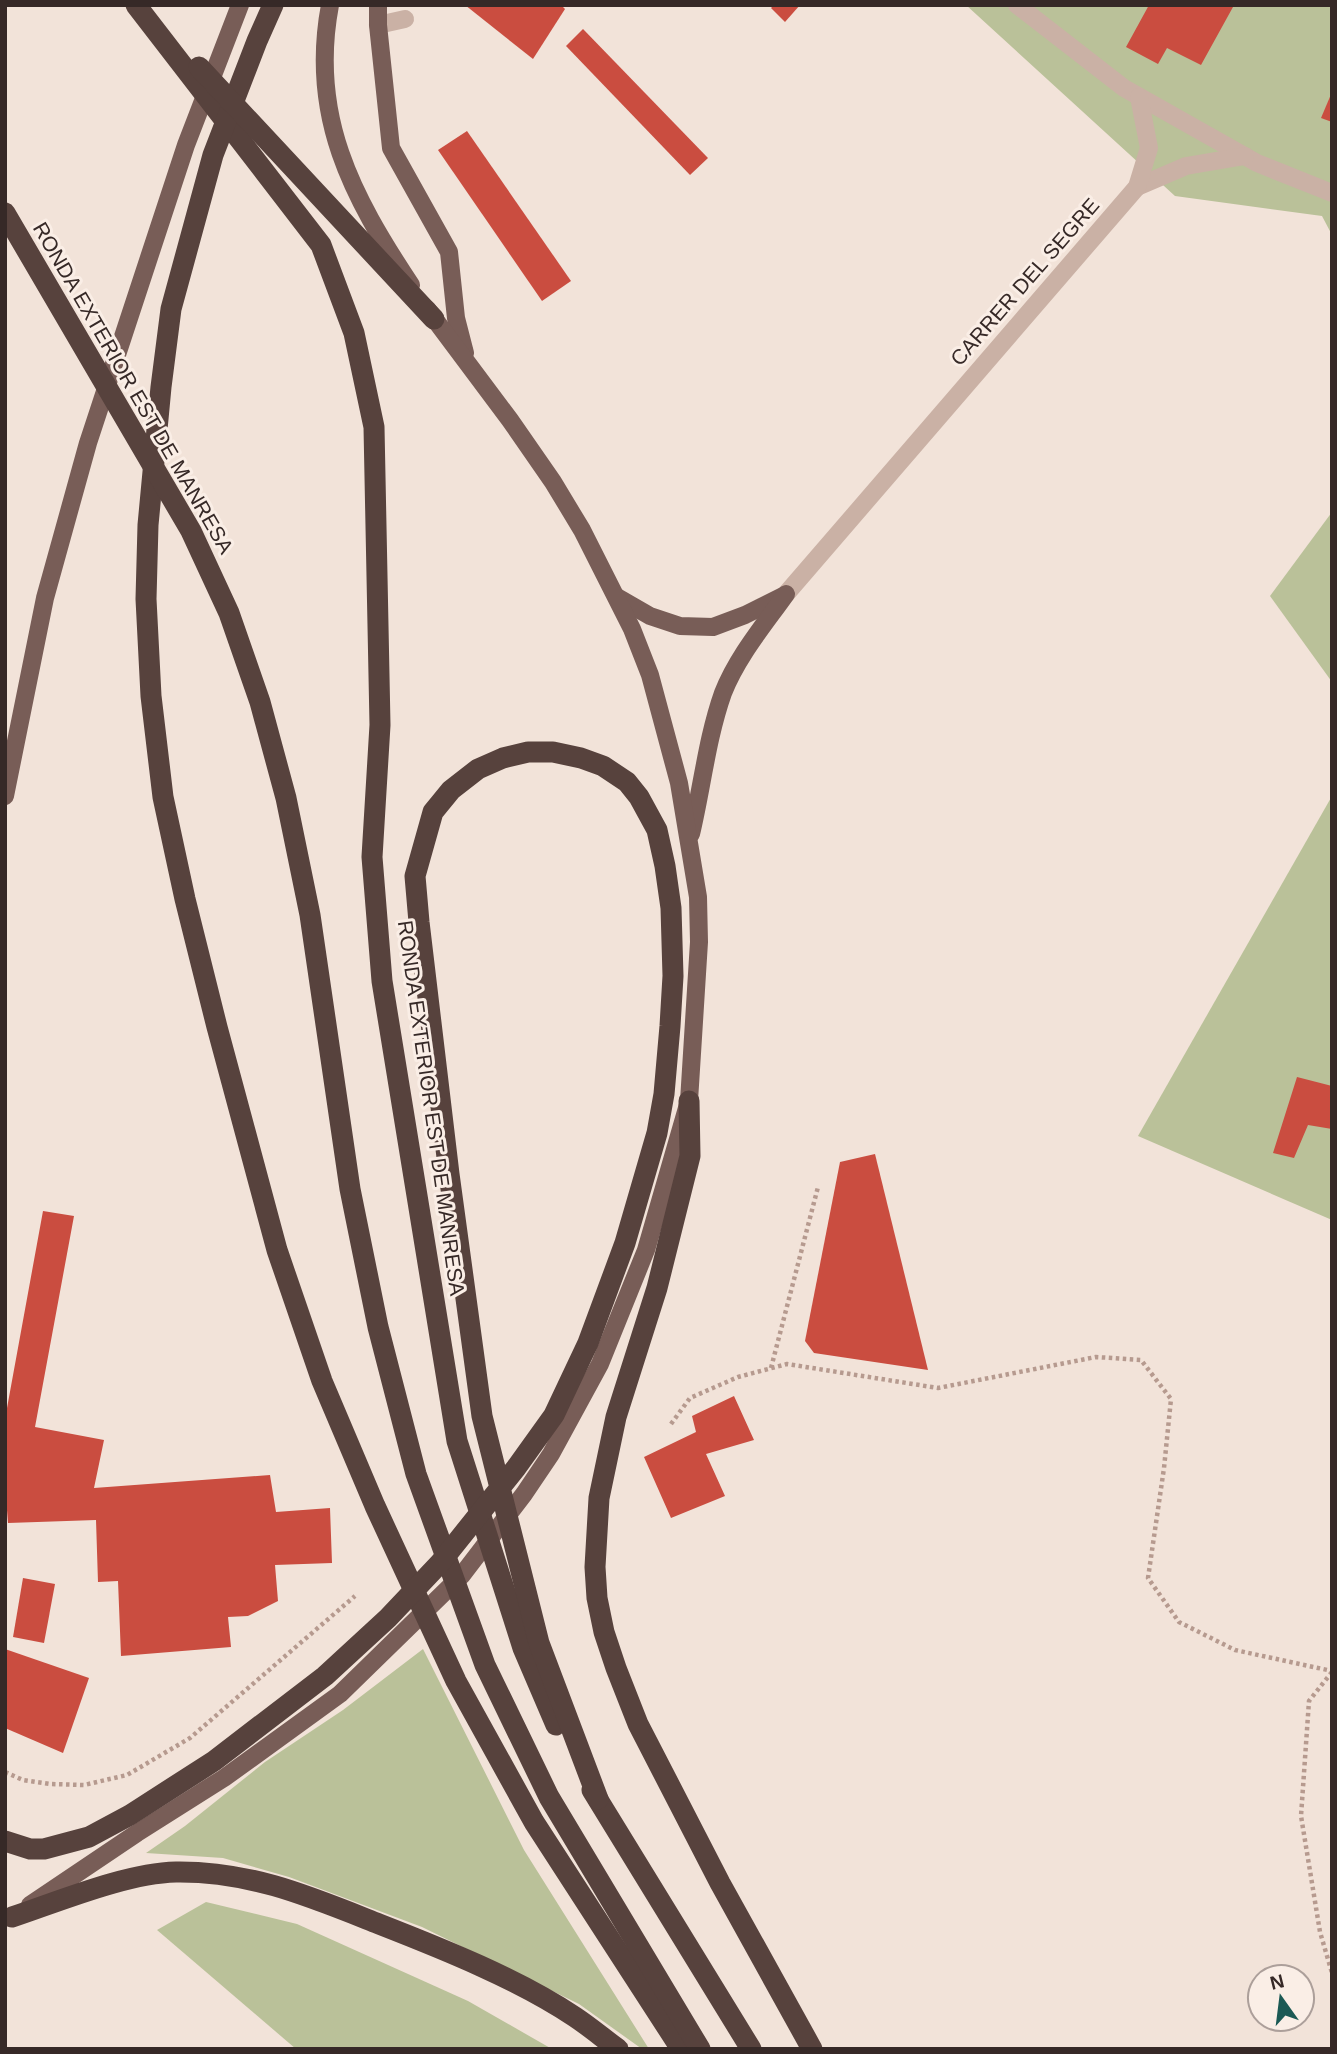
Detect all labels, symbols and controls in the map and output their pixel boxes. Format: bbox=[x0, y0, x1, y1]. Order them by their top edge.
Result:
street label: CARRER DEL SEGRE bbox=[946, 193, 1103, 370]
street label: RONDA EXTERIOR EST DE MANRESA bbox=[29, 218, 238, 558]
street label: RONDA EXTERIOR EST DE MANRESA bbox=[394, 919, 469, 1297]
north arrow bbox=[1246, 1963, 1316, 2033]
text: N bbox=[1268, 1970, 1286, 1994]

